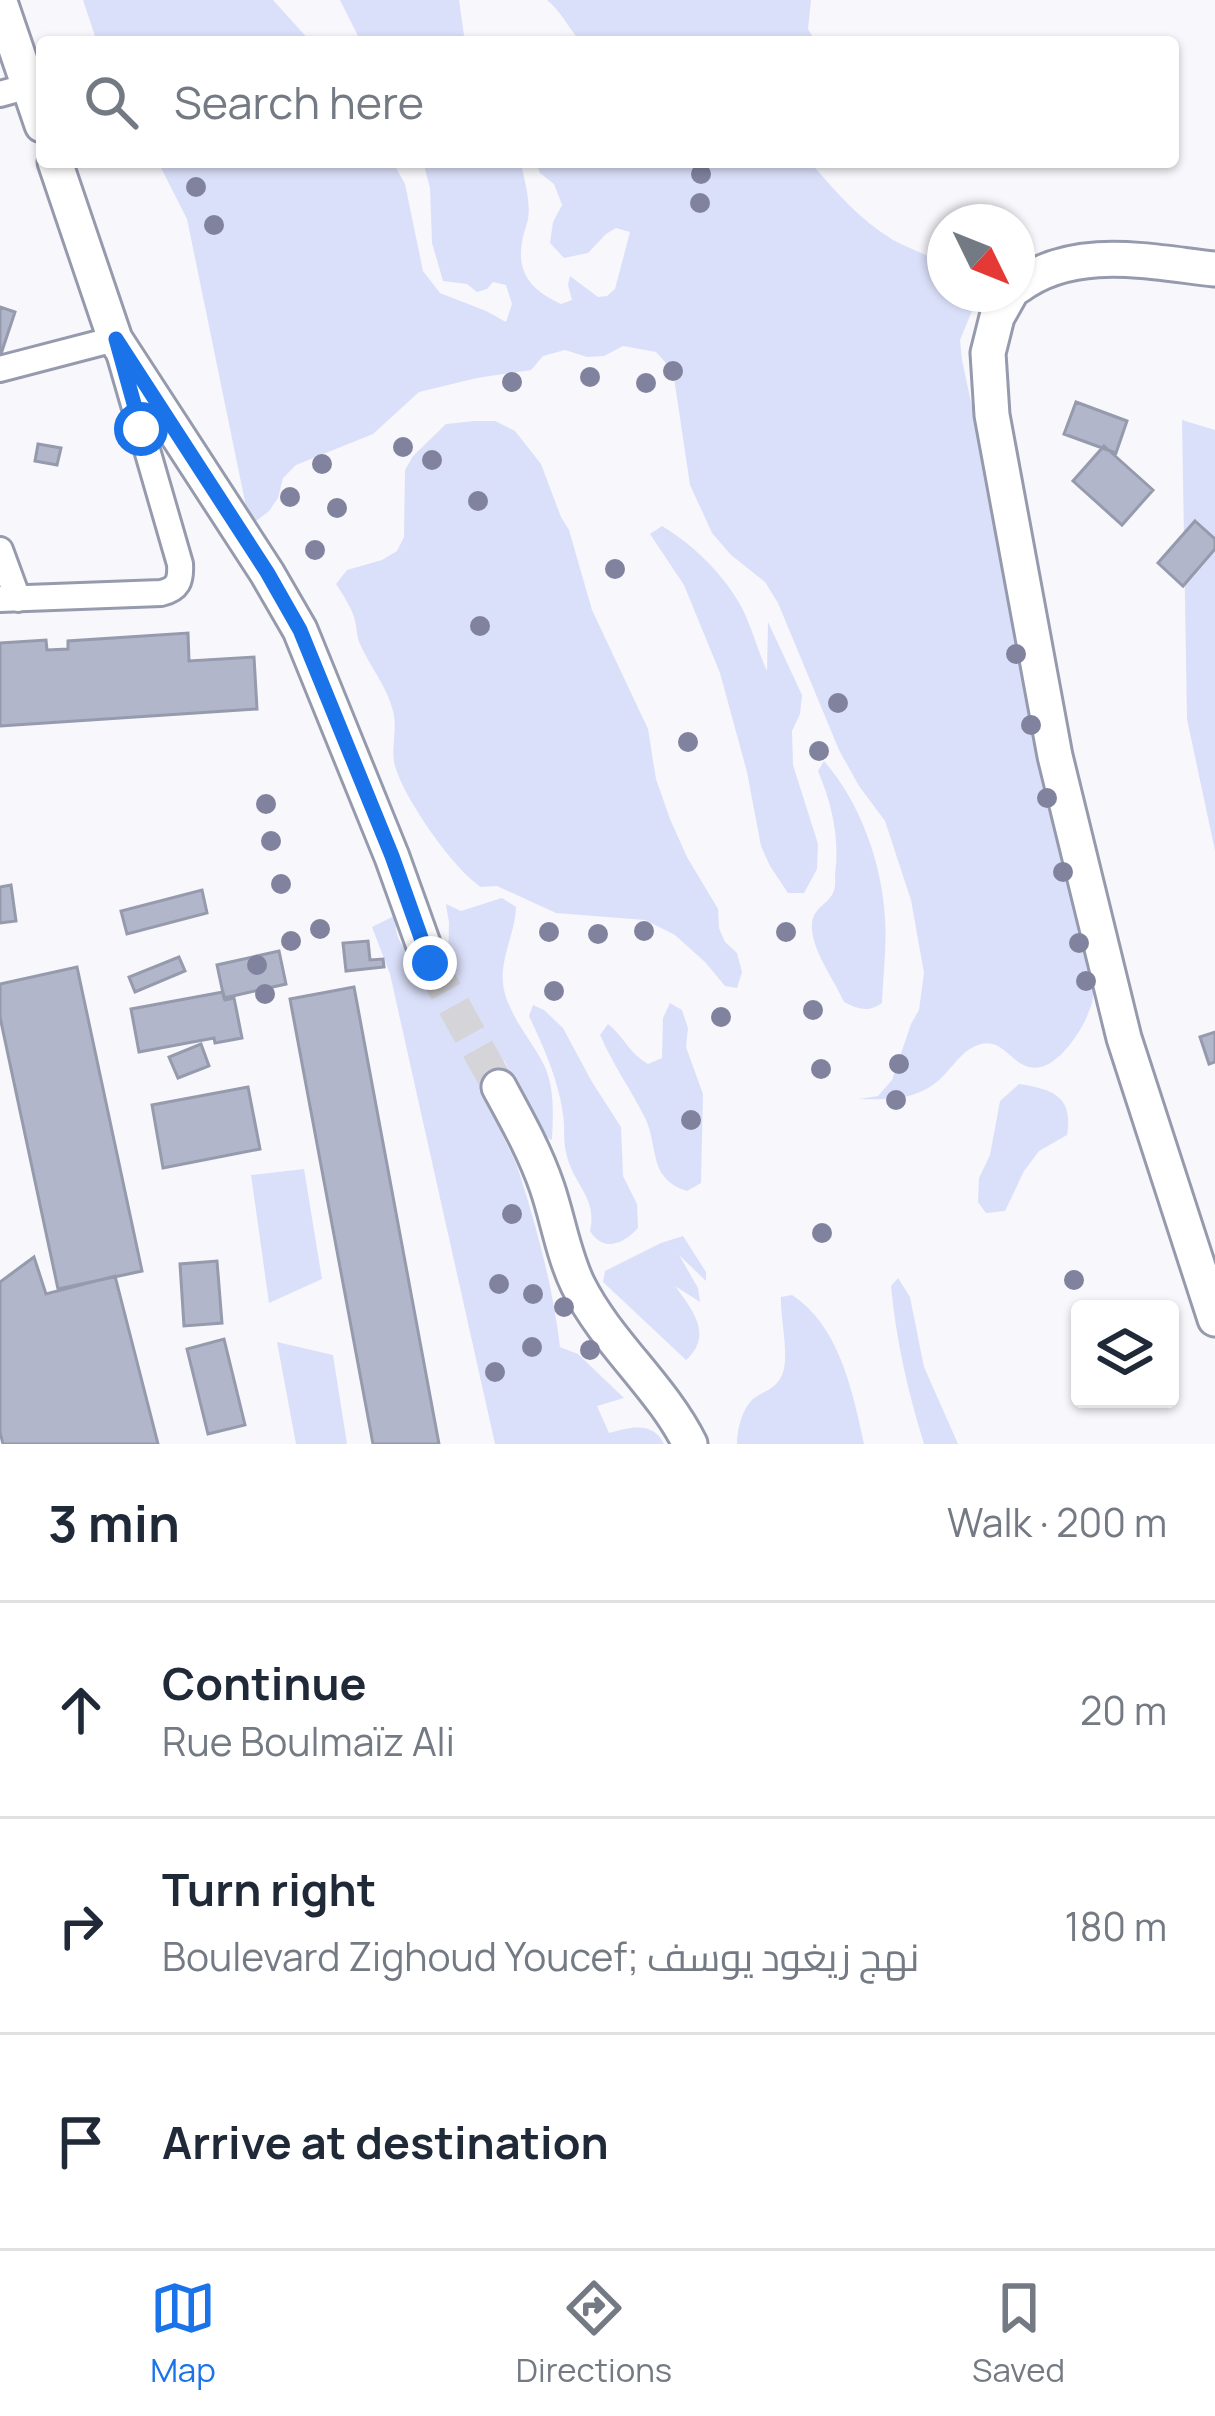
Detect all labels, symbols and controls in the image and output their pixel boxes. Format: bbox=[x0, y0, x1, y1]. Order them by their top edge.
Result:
search box bbox=[36, 36, 1179, 168]
icon: search bbox=[78, 69, 144, 135]
text: Search here bbox=[174, 71, 424, 133]
north arrow bbox=[927, 204, 1035, 312]
route start bbox=[114, 402, 168, 456]
route end bbox=[403, 936, 457, 990]
map controls bbox=[1071, 1300, 1179, 1408]
button: layers bbox=[1071, 1300, 1179, 1408]
text: 3 min bbox=[48, 1488, 180, 1557]
text: Walk · 200 m bbox=[947, 1495, 1167, 1549]
text: Continue bbox=[162, 1652, 367, 1714]
icon: ahead bbox=[48, 1677, 114, 1743]
text: 20 m bbox=[1080, 1683, 1167, 1737]
text: Rue Boulmaïz Ali bbox=[162, 1714, 455, 1768]
text: Turn right bbox=[162, 1858, 376, 1920]
icon: right bbox=[48, 1893, 114, 1959]
text: 180 m bbox=[1064, 1899, 1167, 1953]
text: Boulevard Zighoud Youcef; نهج زيغود يوسف bbox=[162, 1929, 919, 1983]
icon: arrive bbox=[48, 2109, 114, 2175]
text: Arrive at destination bbox=[162, 2111, 609, 2173]
tab: Map bbox=[150, 2275, 216, 2392]
tab: Directions bbox=[516, 2275, 672, 2392]
tab: Saved bbox=[972, 2275, 1065, 2392]

